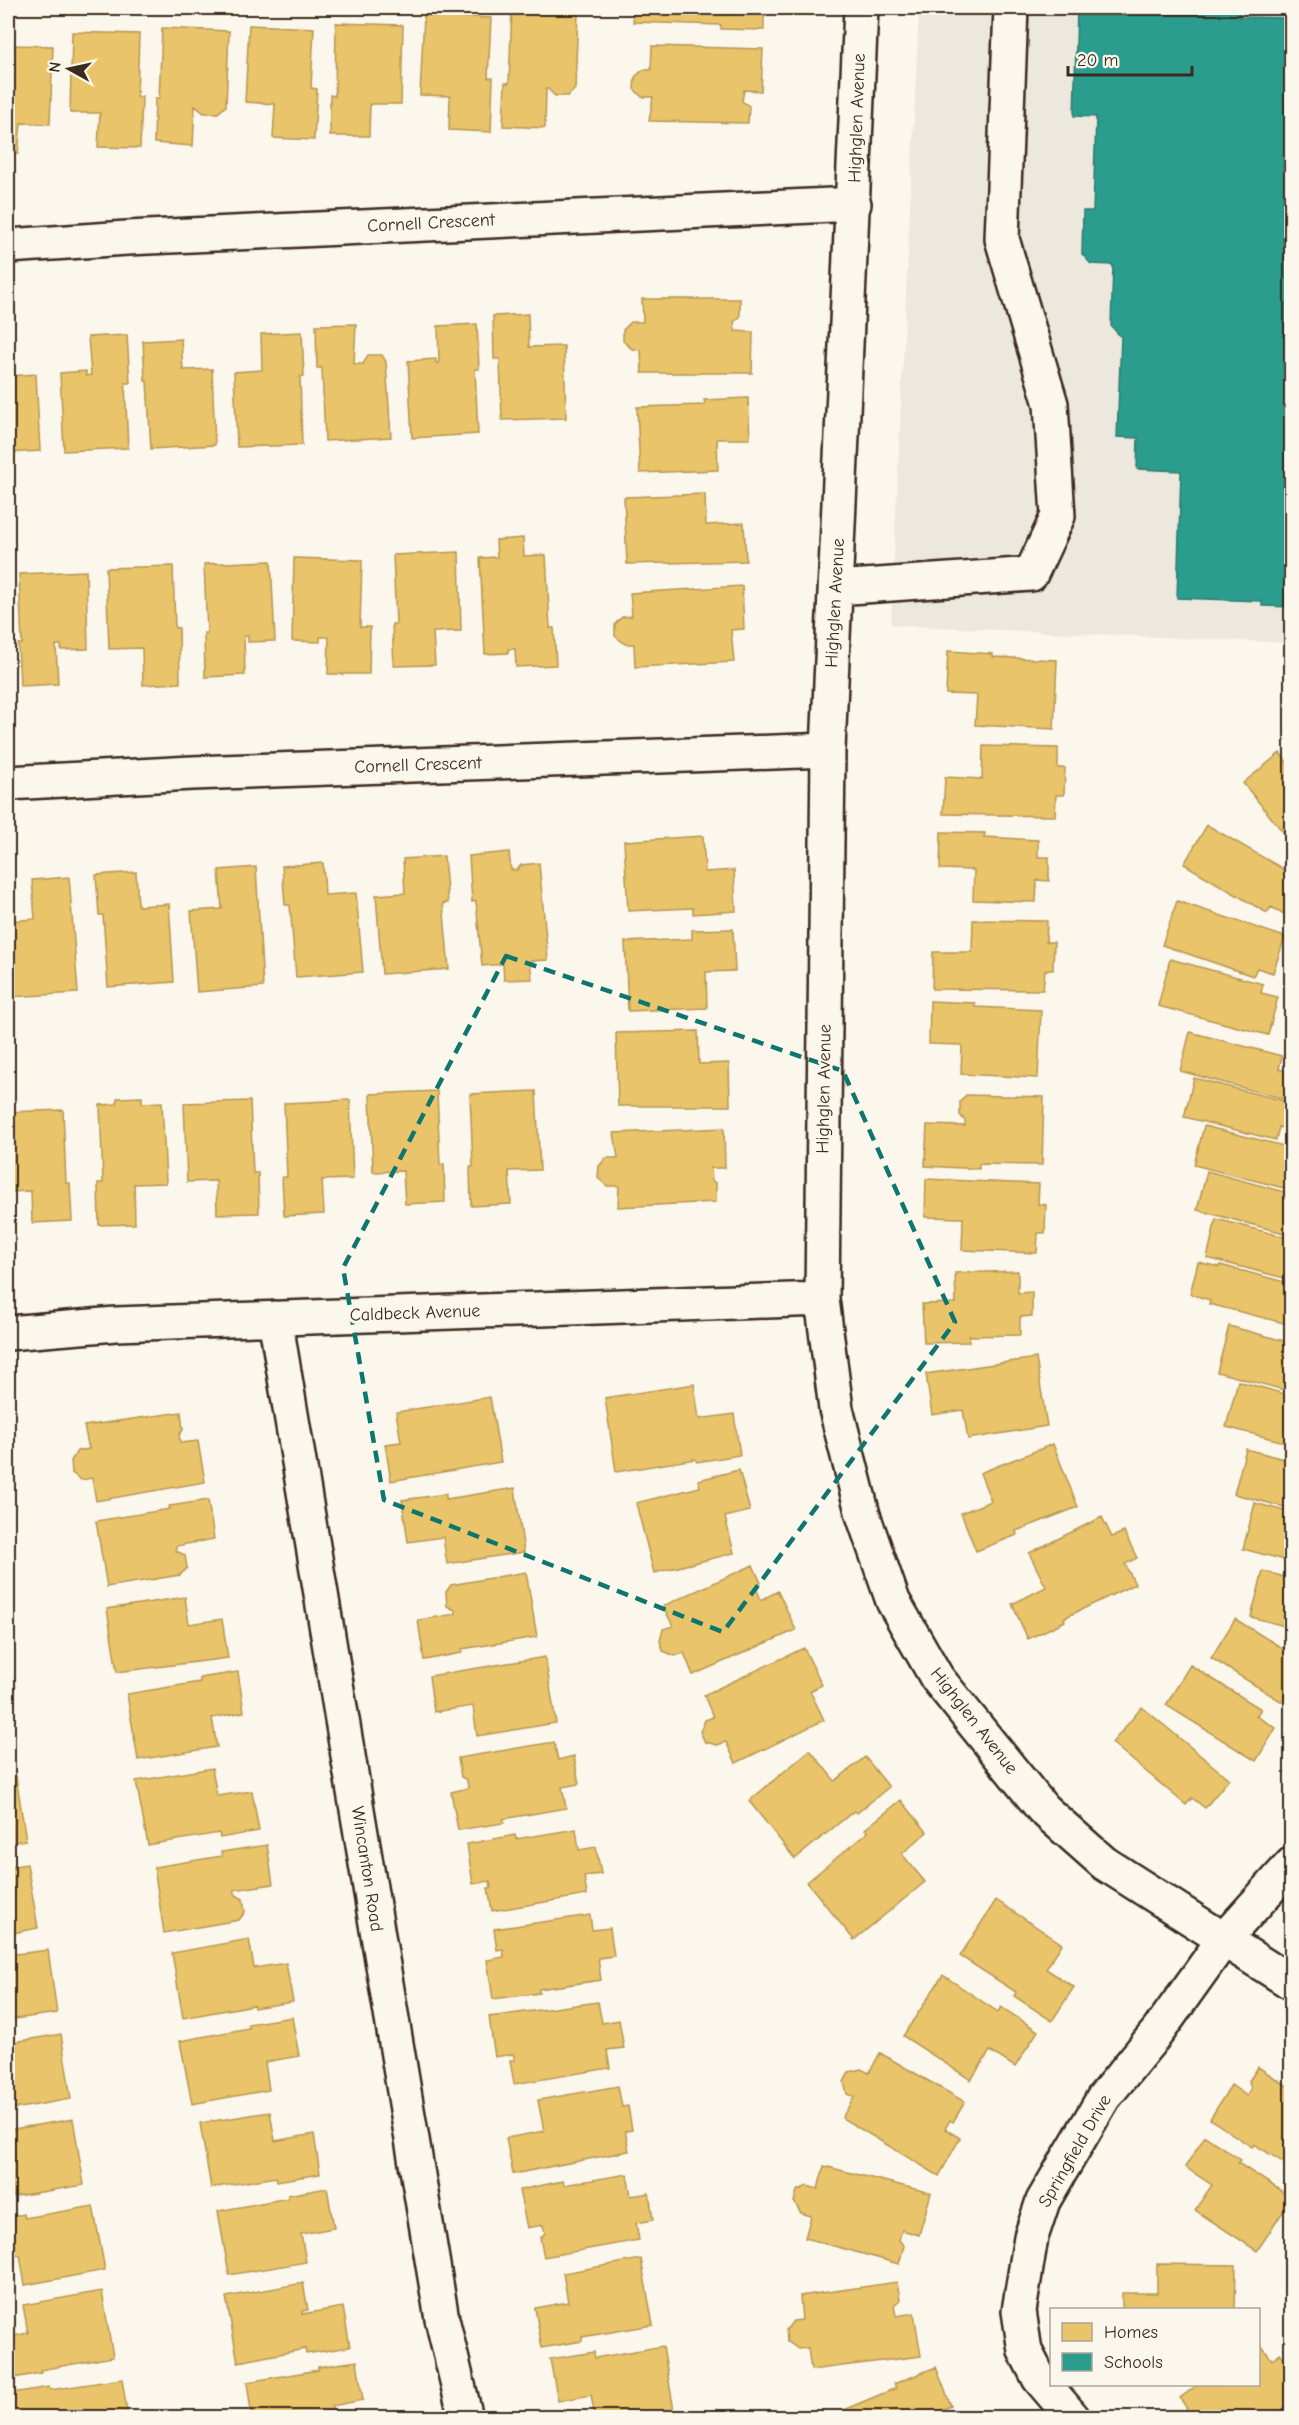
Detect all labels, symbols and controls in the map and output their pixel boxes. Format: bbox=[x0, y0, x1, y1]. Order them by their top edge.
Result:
north arrow bbox=[39, 39, 99, 99]
scale bar bbox=[1068, 39, 1192, 77]
text: 20 m bbox=[1077, 50, 1118, 71]
street label: Highglen Avenue bbox=[844, 53, 870, 183]
text: N bbox=[45, 61, 65, 73]
street label: Cornell Crescent bbox=[367, 209, 496, 237]
street label: Highglen Avenue bbox=[821, 538, 849, 668]
street label: Cornell Crescent bbox=[354, 752, 483, 778]
street label: Highglen Avenue bbox=[812, 1024, 836, 1154]
street label: Caldbeck Avenue bbox=[349, 1300, 481, 1326]
street label: Highglen Avenue bbox=[926, 1663, 1022, 1779]
street label: Wincanton Road bbox=[347, 1805, 387, 1933]
street label: Springfield Drive bbox=[1034, 2091, 1116, 2211]
legend bbox=[1050, 2308, 1260, 2386]
text: Homes bbox=[1104, 2322, 1158, 2343]
text: Schools bbox=[1104, 2352, 1163, 2373]

